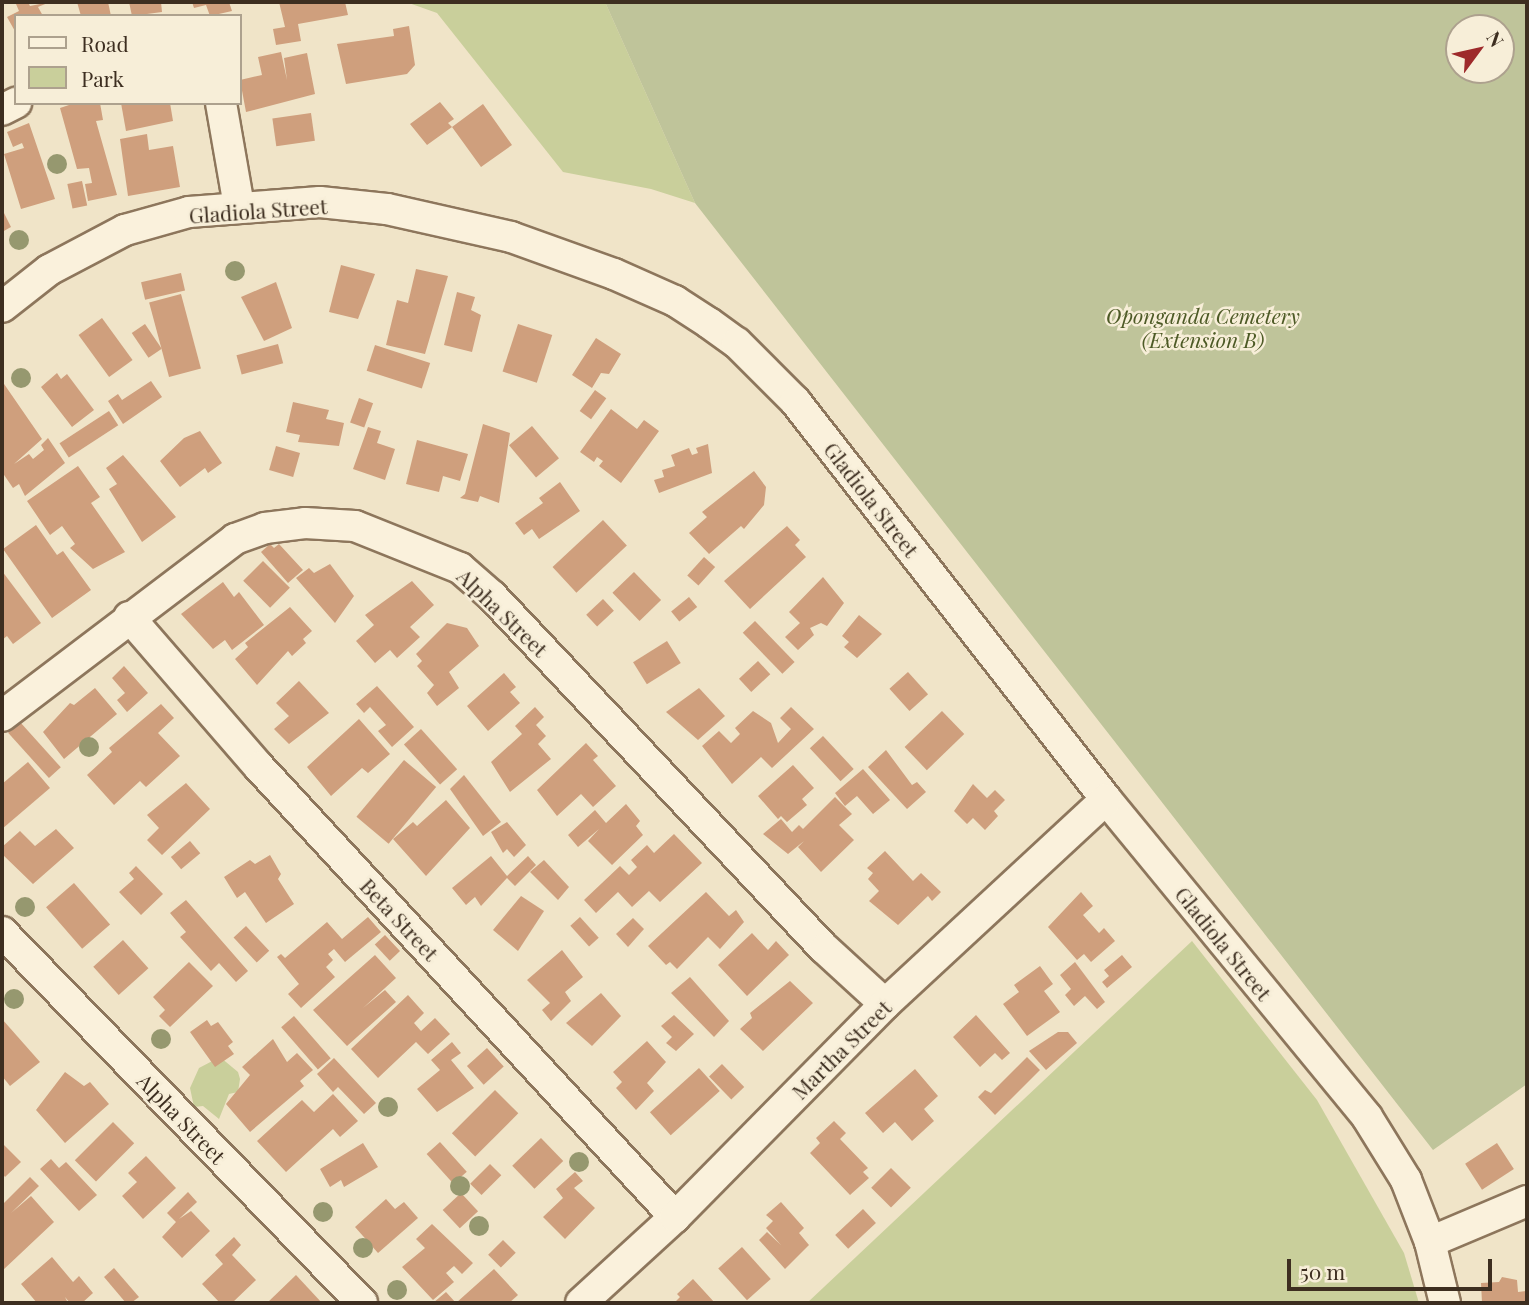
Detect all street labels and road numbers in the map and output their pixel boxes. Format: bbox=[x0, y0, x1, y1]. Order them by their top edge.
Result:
street label: Gladiola Street bbox=[188, 193, 328, 227]
street label: Gladiola Street bbox=[819, 437, 925, 561]
street label: Alpha Street bbox=[453, 563, 553, 661]
street label: Beta Street bbox=[356, 873, 444, 965]
street label: Gladiola Street bbox=[1171, 881, 1277, 1005]
street label: Martha Street bbox=[786, 994, 896, 1104]
street label: Alpha Street bbox=[133, 1068, 231, 1168]

